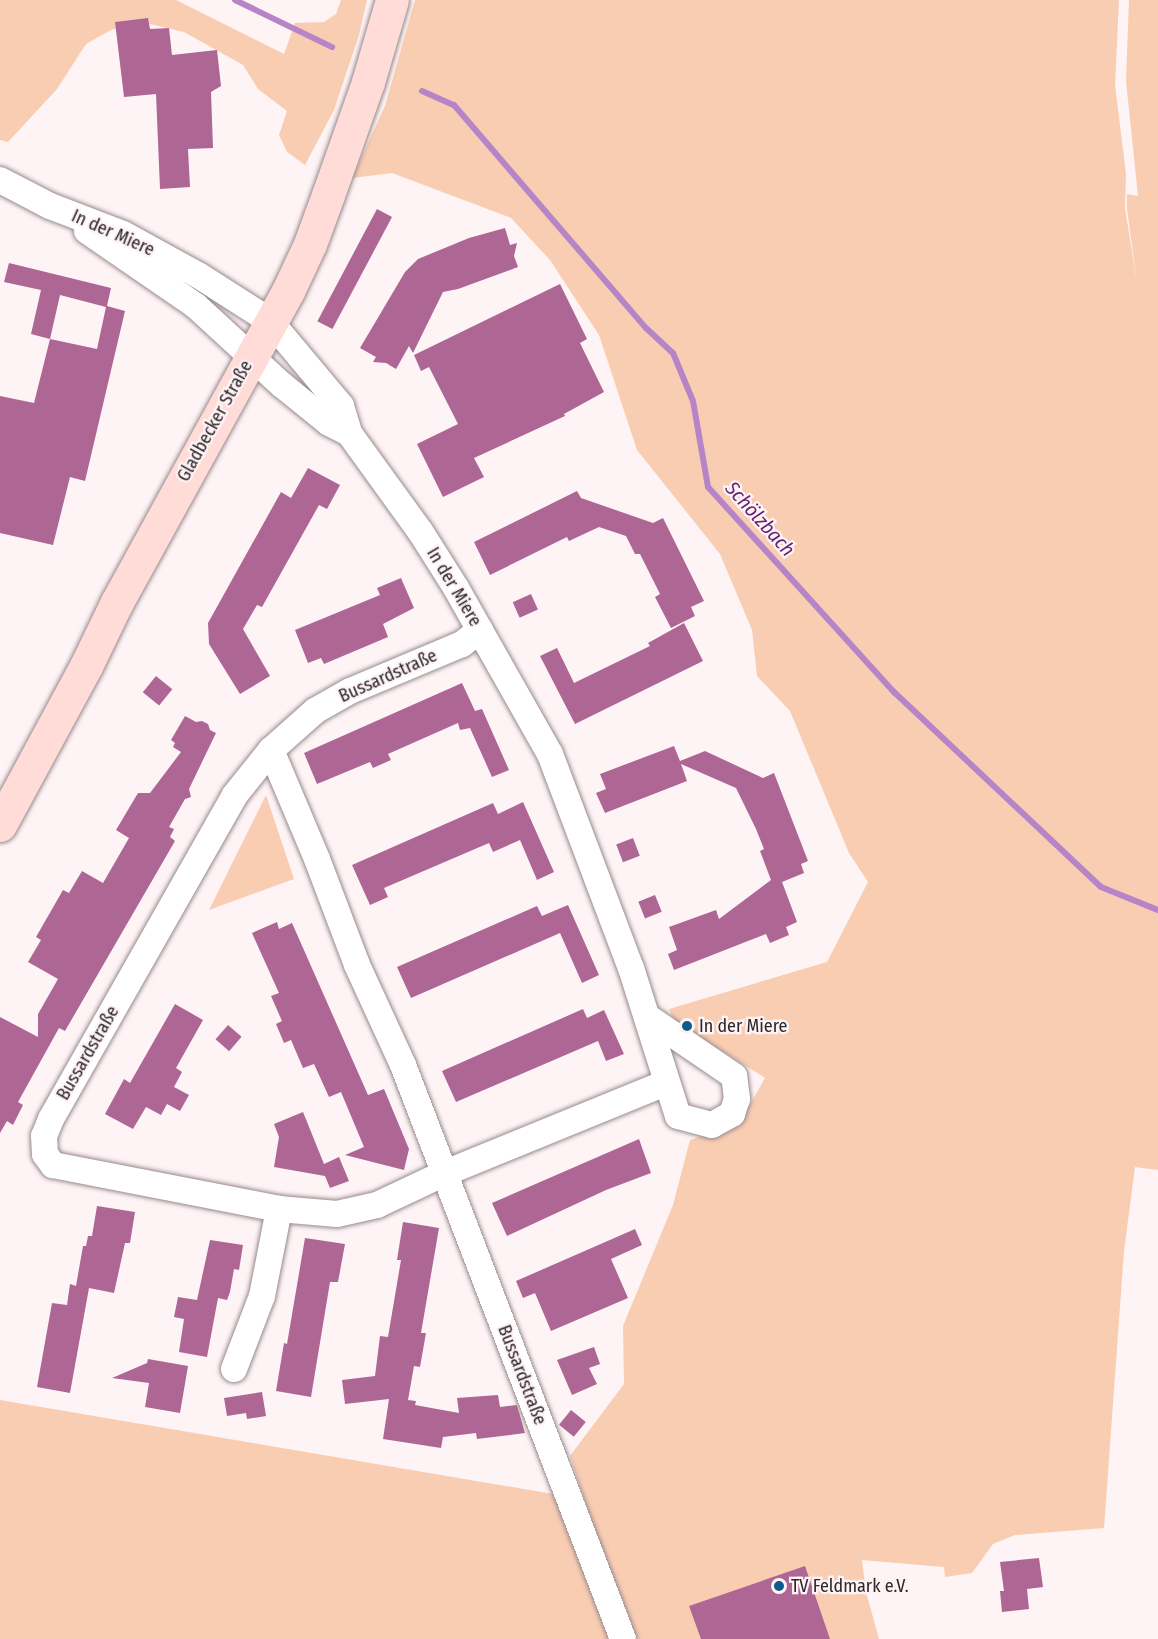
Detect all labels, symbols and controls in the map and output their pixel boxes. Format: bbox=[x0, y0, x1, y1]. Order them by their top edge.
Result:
street label: In der Miere bbox=[68, 205, 158, 261]
street label: Gladbecker Straße bbox=[173, 357, 257, 485]
water label: Schölzbach bbox=[720, 477, 800, 561]
street label: In der Miere bbox=[422, 544, 486, 630]
street label: Bussardstraße bbox=[336, 645, 440, 707]
street label: Bussardstraße bbox=[52, 1002, 124, 1104]
place label: In der Miere bbox=[699, 1015, 787, 1037]
marker: In der Miere bbox=[680, 1019, 694, 1033]
street label: Bussardstraße bbox=[493, 1322, 551, 1428]
place label: TV Feldmark e.V. bbox=[791, 1575, 908, 1597]
marker: TV Feldmark e.V. bbox=[772, 1579, 786, 1593]

